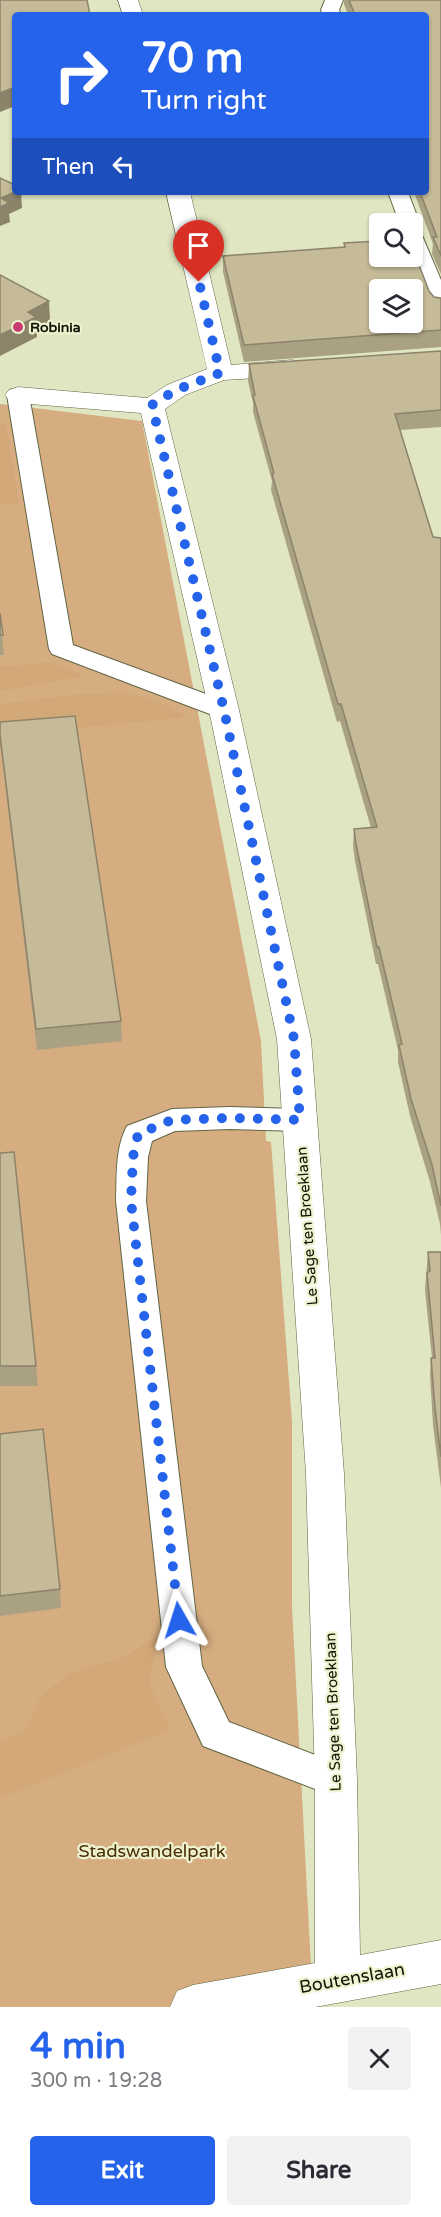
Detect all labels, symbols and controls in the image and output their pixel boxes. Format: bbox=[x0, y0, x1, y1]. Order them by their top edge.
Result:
text: 70 m bbox=[141, 33, 243, 84]
icon: right bbox=[42, 36, 120, 114]
text: Turn right bbox=[141, 84, 267, 117]
icon: left bbox=[107, 150, 140, 183]
text: Then bbox=[42, 154, 95, 180]
map controls bbox=[369, 213, 423, 333]
button: search bbox=[369, 213, 423, 267]
pin bbox=[173, 220, 224, 282]
icon: arrive bbox=[182, 229, 215, 262]
button: layers bbox=[369, 279, 423, 333]
place label: Robinia bbox=[30, 319, 81, 336]
marker: Robinia bbox=[11, 320, 25, 334]
street label: Le Sage ten Broeklaan bbox=[292, 1146, 322, 1306]
position arrow bbox=[147, 1588, 211, 1652]
street label: Le Sage ten Broeklaan bbox=[321, 1632, 345, 1792]
park label: Stadswandelpark bbox=[78, 1840, 226, 1862]
street label: Boutenslaan bbox=[298, 1958, 406, 1998]
text: 4 min bbox=[30, 2025, 126, 2068]
button: close bbox=[348, 2027, 411, 2090]
text: 300 m · 19:28 bbox=[30, 2069, 162, 2093]
button: Exit bbox=[30, 2136, 215, 2205]
button: Share bbox=[227, 2136, 411, 2205]

